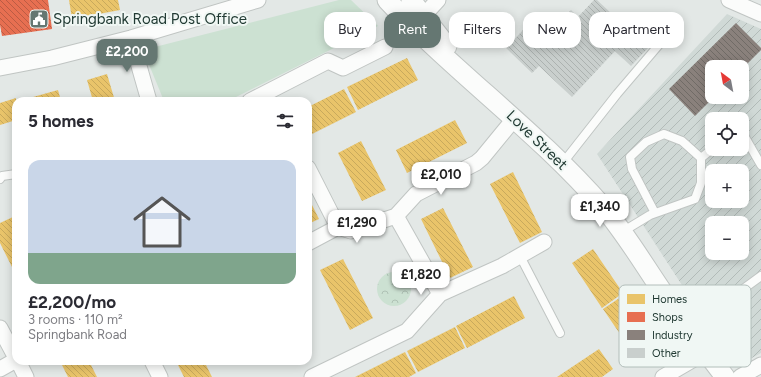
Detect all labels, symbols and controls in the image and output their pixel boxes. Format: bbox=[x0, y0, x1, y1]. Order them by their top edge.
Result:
public building icon: Springbank Road Post Office bbox=[28, 8, 50, 30]
place label: Springbank Road Post Office bbox=[53, 10, 247, 28]
chip: Buy bbox=[324, 12, 376, 48]
chip: Rent bbox=[384, 12, 441, 48]
chip: Filters bbox=[449, 12, 515, 48]
chip: New bbox=[523, 12, 581, 48]
chip: Apartment bbox=[589, 12, 684, 48]
pin: £2,200 bbox=[94, 39, 160, 73]
text: £2,200 bbox=[106, 44, 148, 59]
north arrow bbox=[705, 60, 749, 104]
map controls bbox=[705, 60, 749, 260]
street label: Love Street bbox=[503, 106, 571, 174]
icon: filters bbox=[274, 110, 296, 132]
text: 5 homes bbox=[28, 111, 94, 131]
button: locate bbox=[705, 112, 749, 156]
pin: £2,010 bbox=[408, 162, 474, 196]
button: + bbox=[705, 164, 749, 208]
text: £2,010 bbox=[421, 167, 461, 182]
icon: home bbox=[126, 186, 198, 258]
pin: £1,340 bbox=[567, 194, 633, 228]
text: £1,340 bbox=[580, 199, 620, 214]
pin: £1,290 bbox=[324, 210, 390, 244]
text: £1,290 bbox=[337, 215, 377, 230]
button: − bbox=[705, 216, 749, 260]
pin: £1,820 bbox=[388, 262, 454, 296]
text: £1,820 bbox=[401, 267, 441, 282]
legend bbox=[619, 285, 751, 367]
text: £2,200/mo bbox=[28, 292, 116, 312]
text: Homes bbox=[652, 293, 687, 306]
text: Shops bbox=[652, 311, 683, 324]
text: 3 rooms · 110 m² bbox=[28, 312, 123, 327]
text: Springbank Road bbox=[28, 327, 127, 342]
text: Industry bbox=[652, 329, 693, 342]
text: Other bbox=[652, 347, 681, 360]

